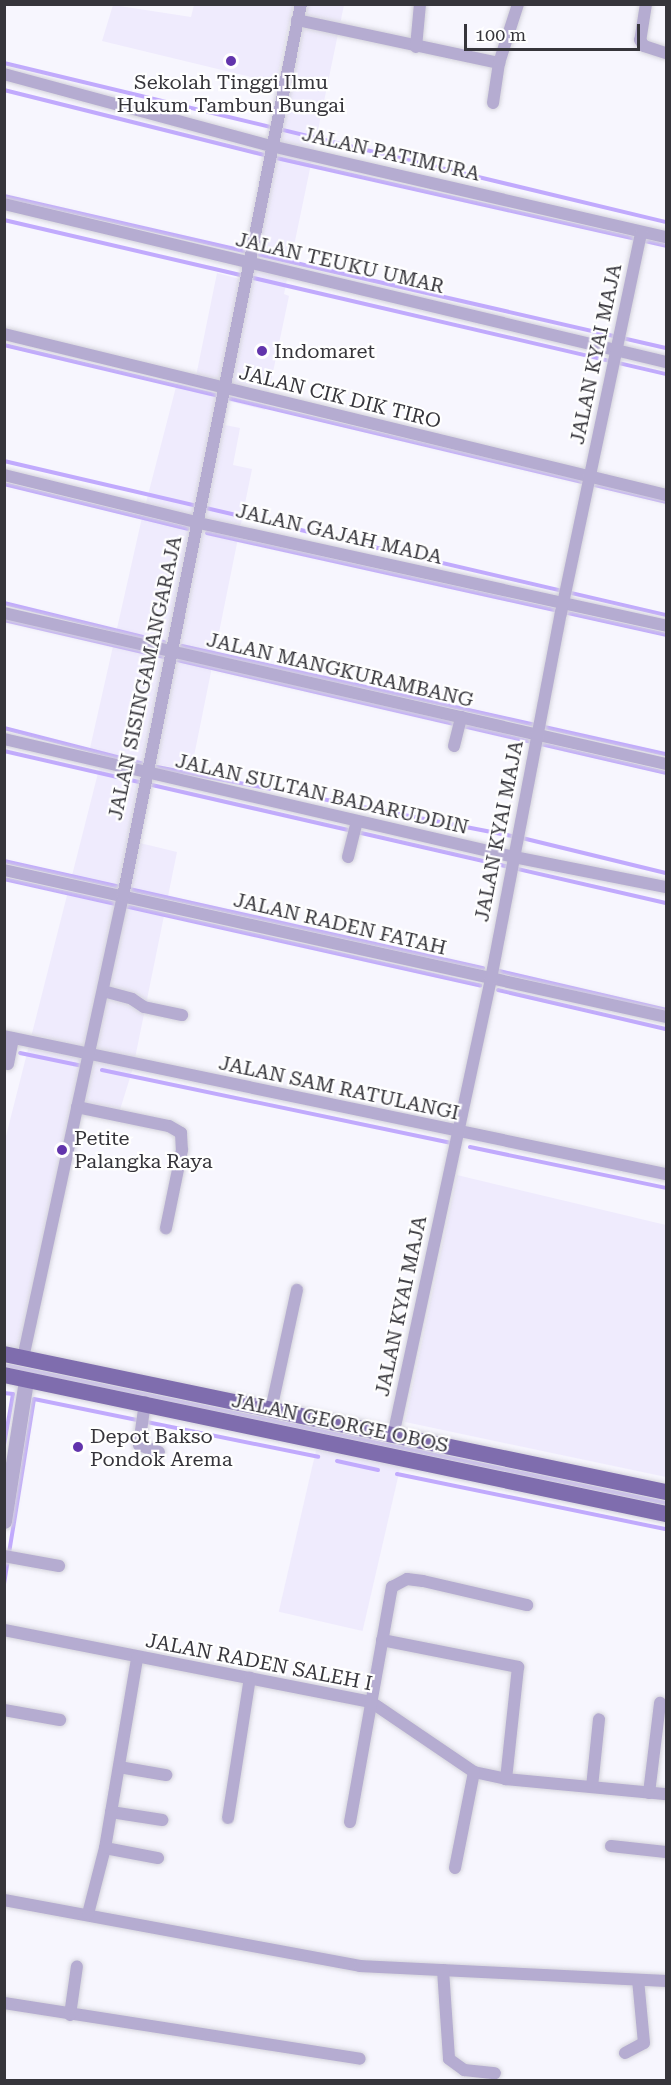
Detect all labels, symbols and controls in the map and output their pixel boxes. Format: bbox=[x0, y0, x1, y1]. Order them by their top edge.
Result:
scale bar bbox=[467, 12, 642, 50]
text: 100 m bbox=[475, 24, 526, 45]
marker: Sekolah Tinggi Ilmu Hukum Tambun Bungai bbox=[224, 54, 238, 68]
place label: Sekolah Tinggi Ilmu Hukum Tambun Bungai bbox=[117, 70, 345, 117]
street label: JALAN PATIMURA bbox=[300, 122, 482, 186]
street label: JALAN TEUKU UMAR bbox=[233, 227, 447, 299]
street label: JALAN KYAI MAJA bbox=[565, 261, 627, 447]
place label: Indomaret bbox=[274, 339, 375, 363]
marker: Indomaret bbox=[255, 344, 269, 358]
street label: JALAN CIK DIK TIRO bbox=[237, 360, 443, 434]
street label: JALAN GAJAH MADA bbox=[234, 499, 444, 569]
street label: JALAN SISINGAMANGARAJA bbox=[103, 534, 187, 822]
street label: JALAN MANGKURAMBANG bbox=[204, 628, 476, 712]
street label: JALAN KYAI MAJA bbox=[470, 738, 528, 924]
street label: JALAN SULTAN BADARUDDIN bbox=[173, 749, 471, 839]
street label: JALAN RADEN FATAH bbox=[231, 888, 449, 960]
street label: JALAN SAM RATULANGI bbox=[217, 1051, 461, 1125]
place label: Petite Palangka Raya bbox=[74, 1126, 213, 1173]
marker: Petite Palangka Raya bbox=[55, 1143, 69, 1157]
street label: JALAN KYAI MAJA bbox=[370, 1213, 432, 1399]
street label: JALAN GEORGE OBOS bbox=[229, 1388, 451, 1458]
place label: Depot Bakso Pondok Arema bbox=[90, 1424, 232, 1471]
marker: Depot Bakso Pondok Arema bbox=[71, 1440, 85, 1454]
street label: JALAN RADEN SALEH I bbox=[144, 1628, 374, 1696]

